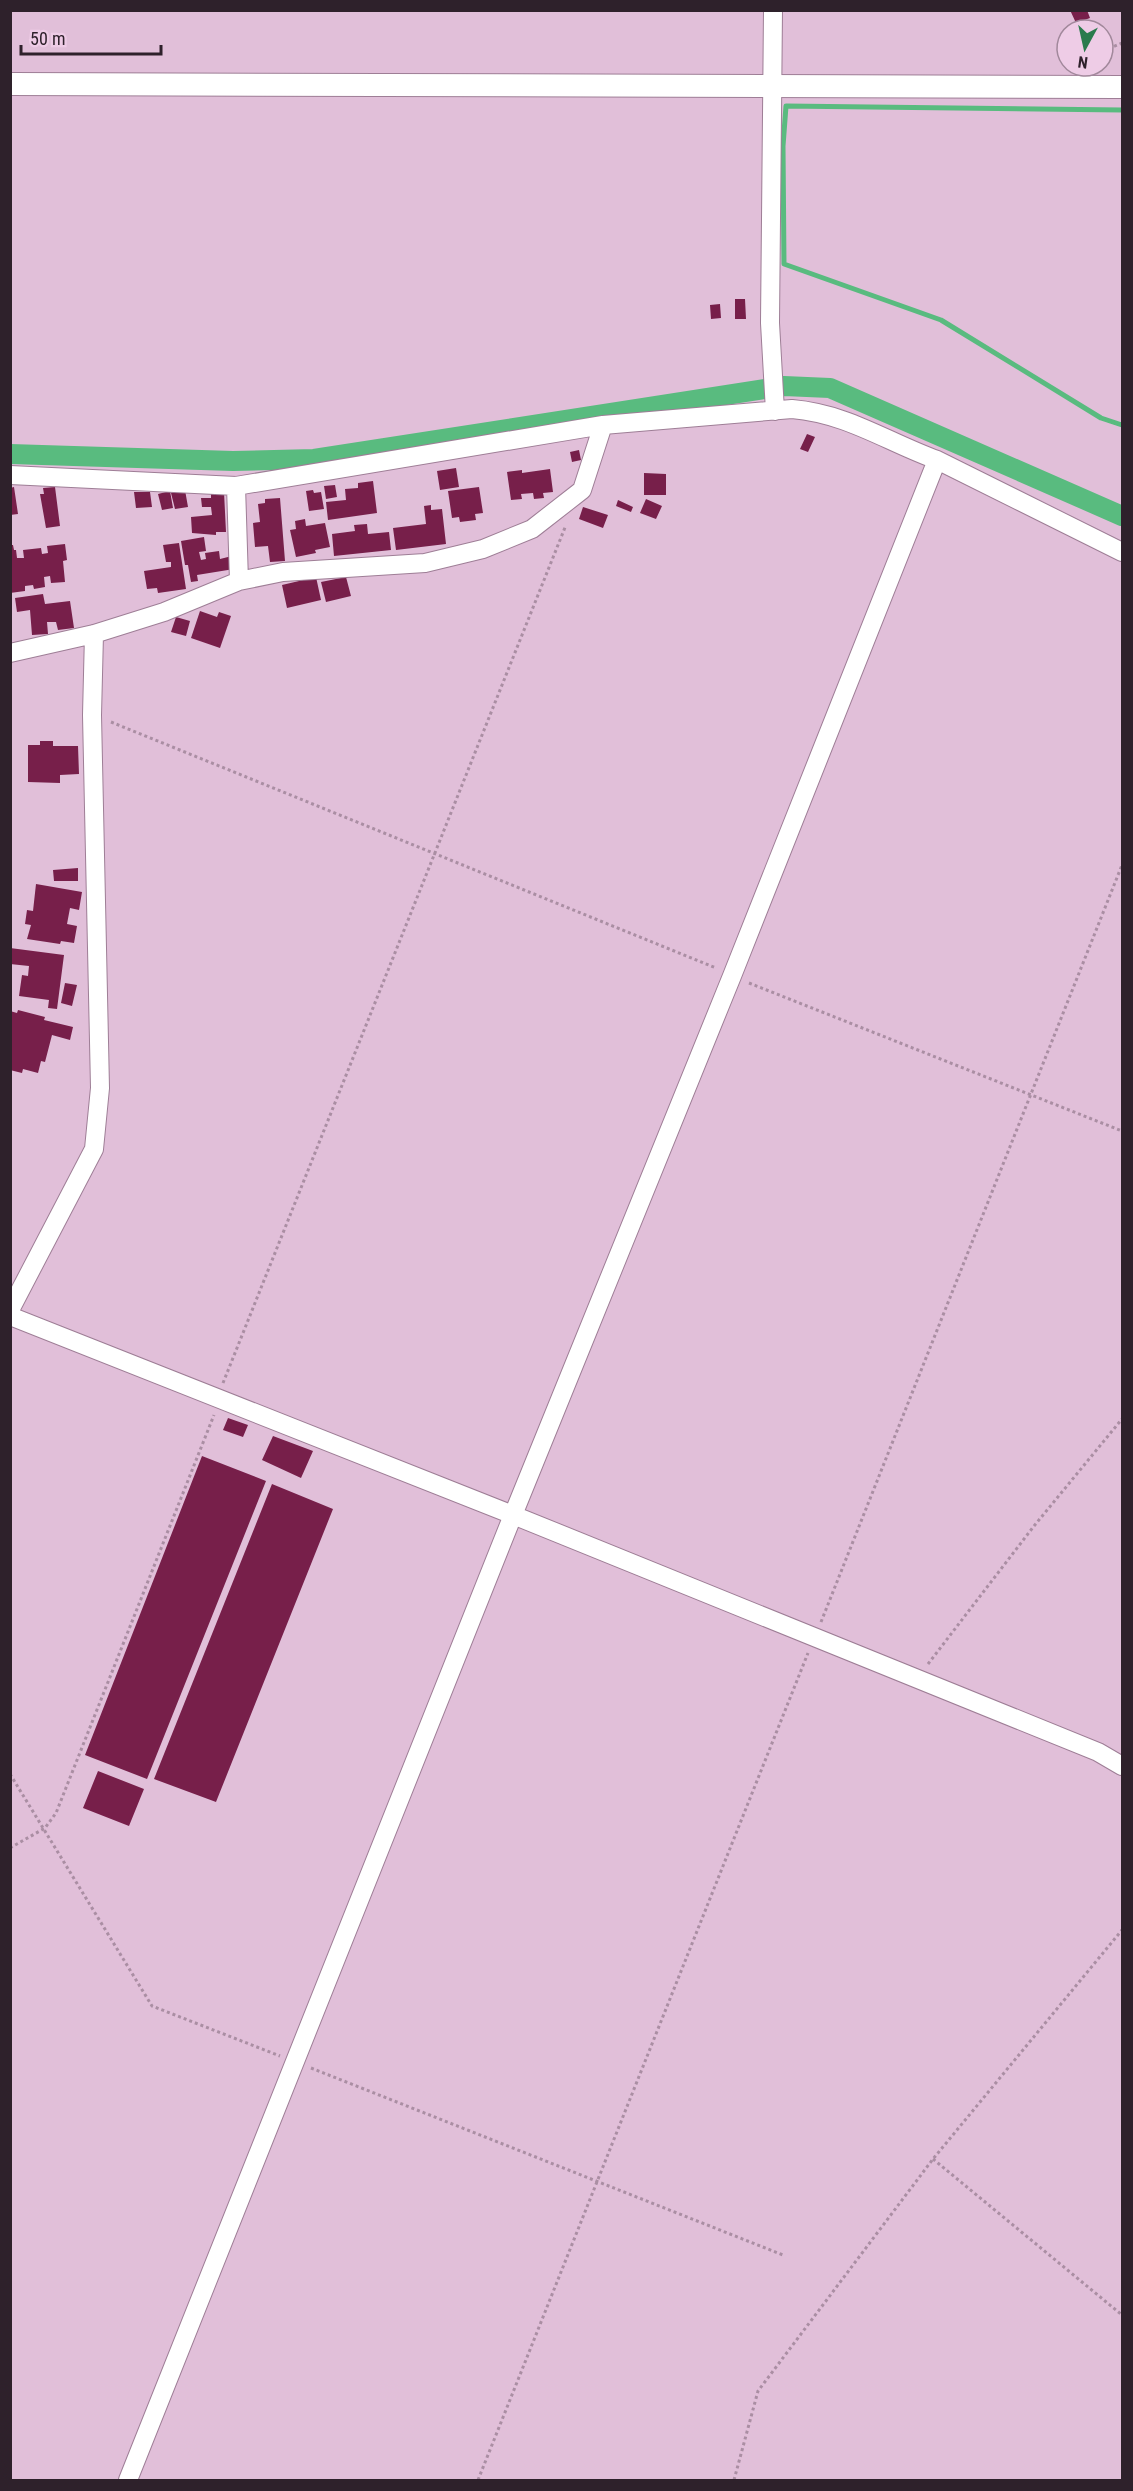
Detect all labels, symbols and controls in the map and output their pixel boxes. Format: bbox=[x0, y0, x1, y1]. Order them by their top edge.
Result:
scale bar bbox=[21, 18, 160, 56]
north arrow bbox=[1055, 18, 1115, 78]
text: 50 m bbox=[30, 28, 65, 49]
text: N bbox=[1077, 52, 1089, 72]

